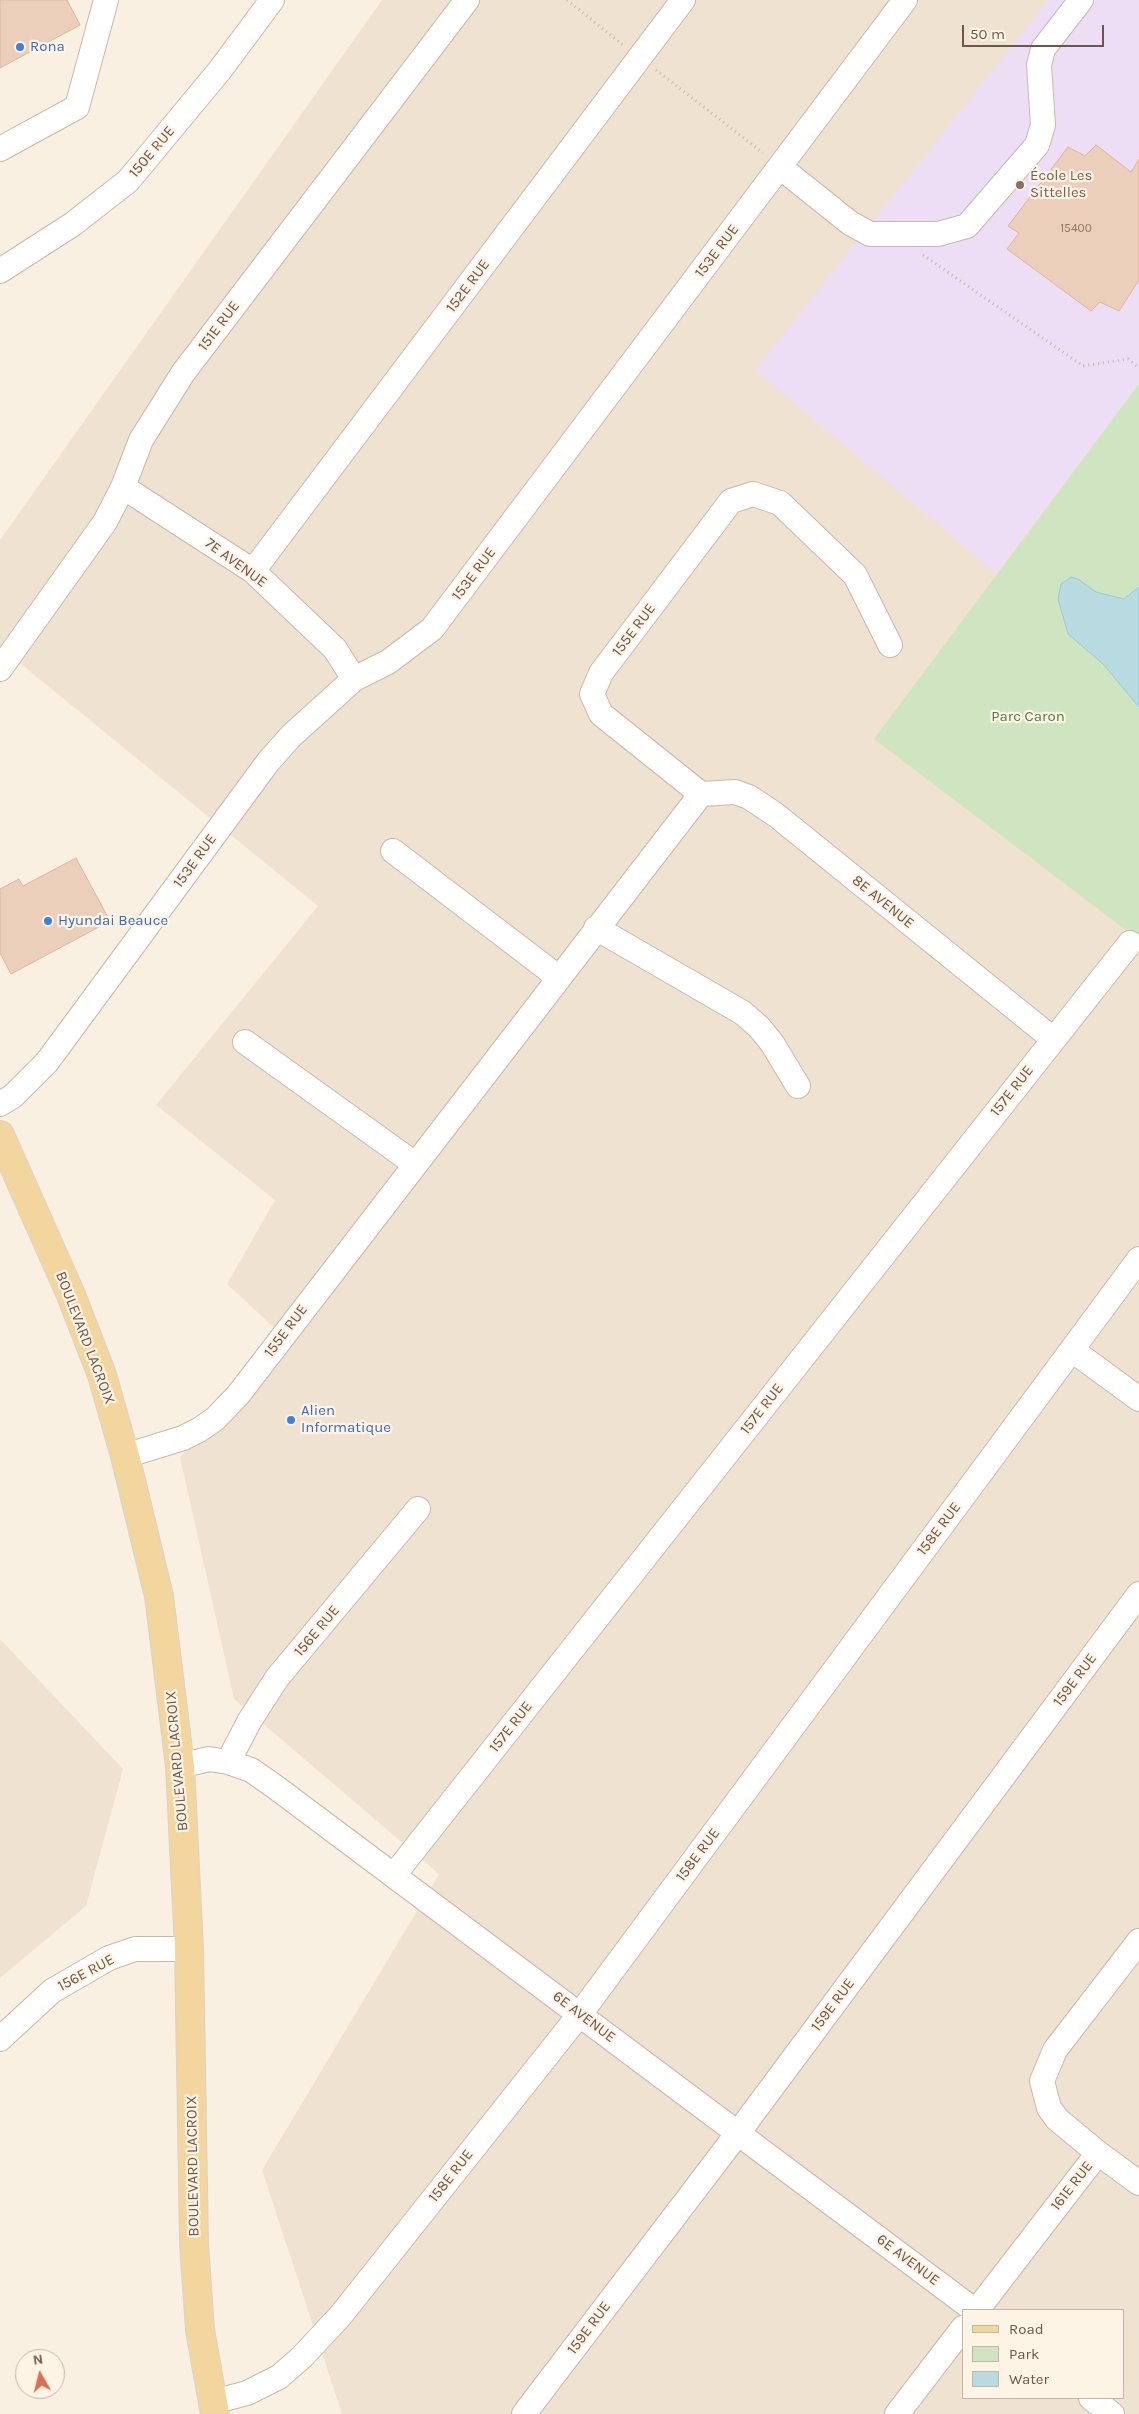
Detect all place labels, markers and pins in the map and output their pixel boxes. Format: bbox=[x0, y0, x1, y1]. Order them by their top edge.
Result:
place label: Rona bbox=[30, 38, 65, 56]
marker: Rona bbox=[14, 41, 26, 53]
place label: École Les Sittelles bbox=[1030, 167, 1092, 202]
marker: École Les Sittelles bbox=[1014, 179, 1026, 191]
place label: Hyundai Beauce bbox=[58, 912, 168, 930]
marker: Hyundai Beauce bbox=[42, 915, 54, 927]
place label: Alien Informatique bbox=[301, 1402, 391, 1437]
marker: Alien Informatique bbox=[285, 1414, 297, 1426]

